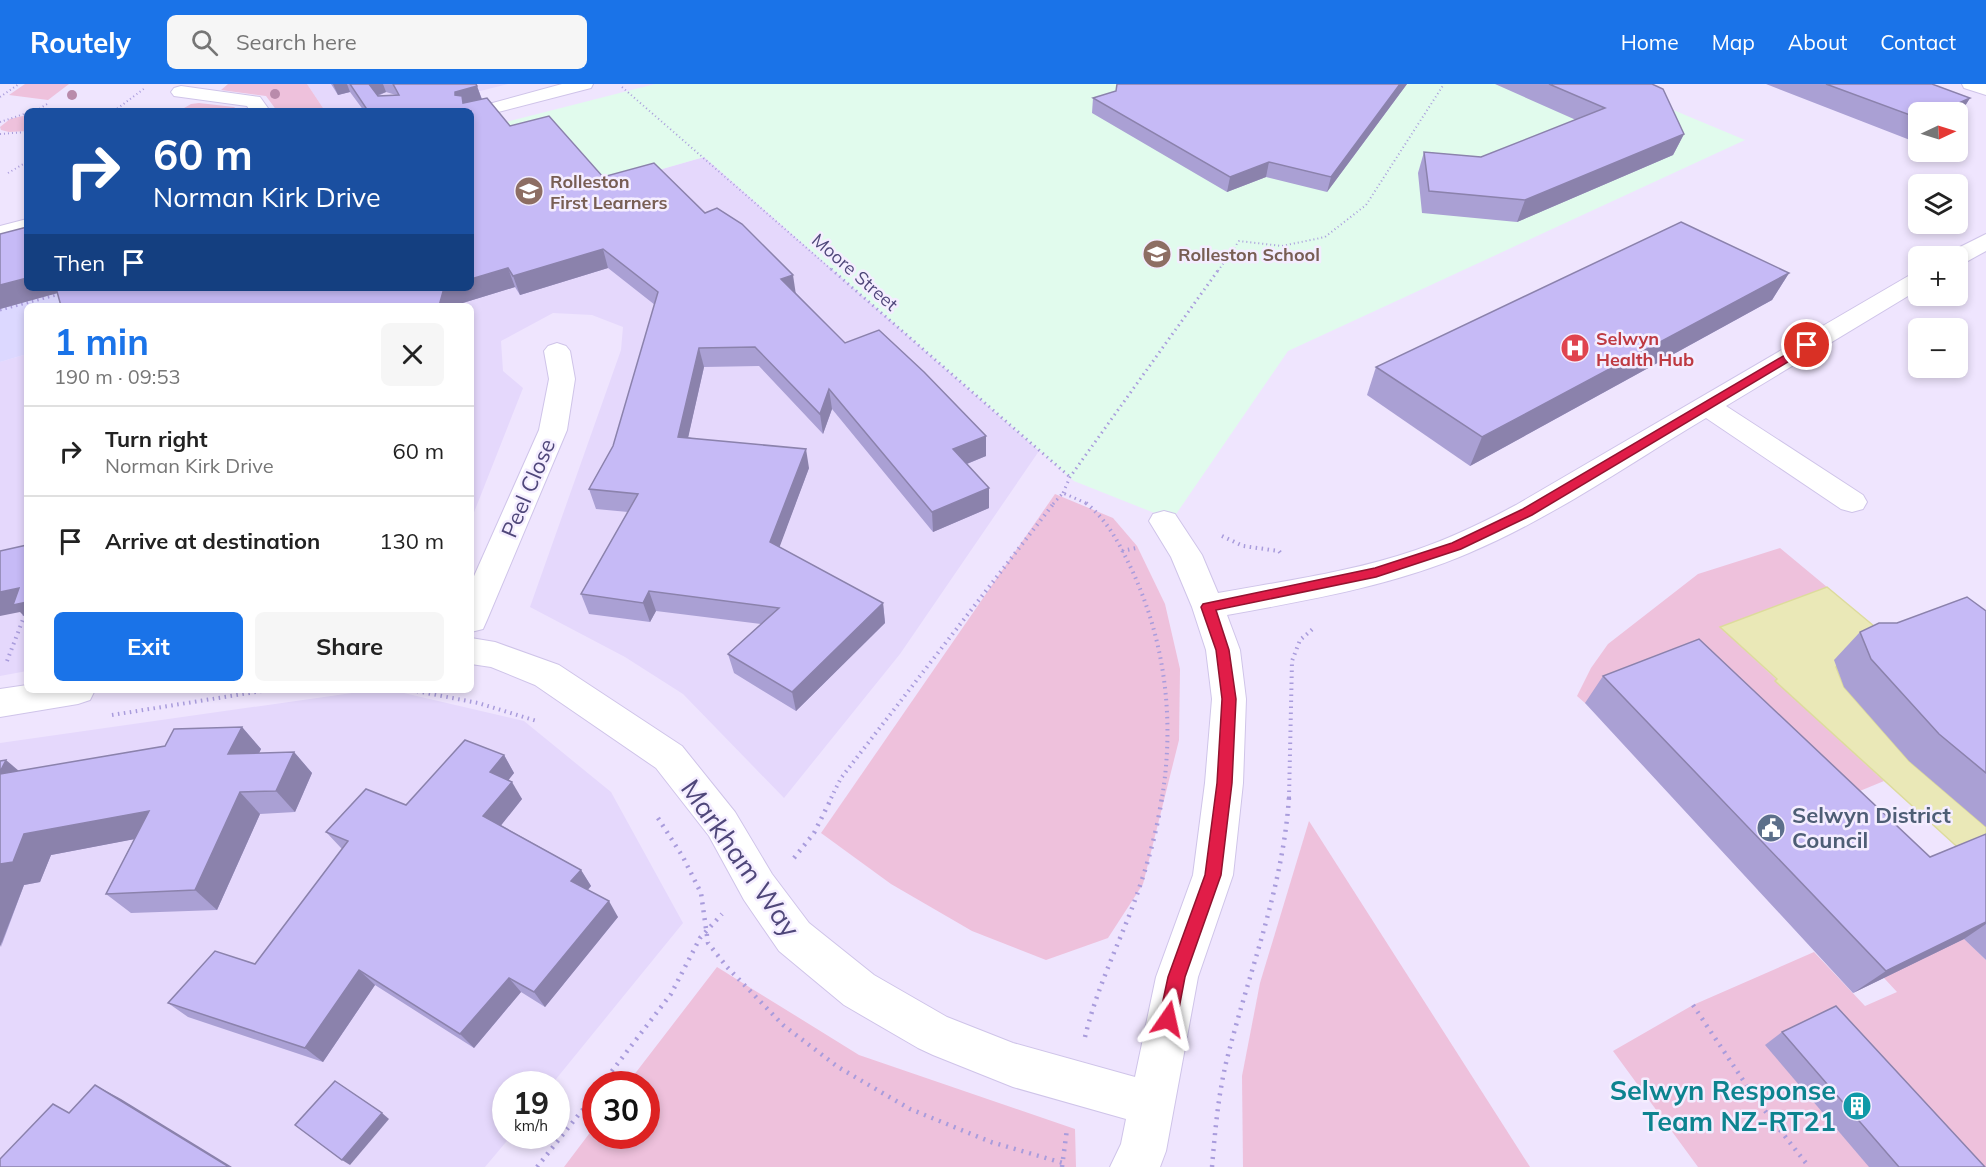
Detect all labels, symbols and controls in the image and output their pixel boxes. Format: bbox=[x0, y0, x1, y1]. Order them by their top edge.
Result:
search box bbox=[167, 15, 587, 69]
text: Routely bbox=[30, 25, 131, 60]
icon: search bbox=[188, 26, 221, 59]
text: Search here bbox=[236, 28, 357, 56]
text: Home bbox=[1621, 29, 1679, 55]
text: Map bbox=[1712, 29, 1755, 55]
text: About bbox=[1788, 29, 1847, 55]
text: Contact bbox=[1880, 29, 1956, 55]
north arrow bbox=[1908, 102, 1968, 162]
map controls bbox=[1908, 102, 1968, 378]
text: 60 m bbox=[153, 128, 253, 181]
icon: right bbox=[54, 132, 132, 210]
place label: Rolleston First Learners bbox=[550, 170, 667, 214]
button: layers bbox=[1908, 174, 1968, 234]
school or university icon: Rolleston First Learners bbox=[513, 175, 545, 207]
text: Norman Kirk Drive bbox=[153, 180, 381, 214]
street label: Moore Street bbox=[807, 228, 903, 316]
school or university icon: Rolleston School bbox=[1141, 238, 1173, 270]
place label: Rolleston School bbox=[1178, 243, 1320, 266]
icon: arrive bbox=[117, 246, 150, 279]
button: + bbox=[1908, 246, 1968, 306]
text: Then bbox=[54, 249, 105, 277]
button: − bbox=[1908, 318, 1968, 378]
text: 1 min bbox=[54, 319, 149, 364]
pin bbox=[1781, 319, 1832, 370]
button: close bbox=[381, 323, 444, 386]
place label: Selwyn Health Hub bbox=[1596, 327, 1694, 371]
icon: arrive bbox=[1790, 328, 1823, 361]
hospital icon: Selwyn Health Hub bbox=[1559, 332, 1591, 364]
text: 190 m · 09:53 bbox=[54, 364, 180, 389]
text: Turn right bbox=[105, 425, 208, 453]
street label: Peel Close bbox=[495, 434, 561, 542]
icon: right bbox=[54, 435, 87, 468]
text: 60 m bbox=[393, 437, 444, 465]
text: Norman Kirk Drive bbox=[105, 453, 274, 478]
icon: arrive bbox=[54, 525, 87, 558]
text: Arrive at destination bbox=[105, 527, 320, 555]
text: 130 m bbox=[379, 527, 444, 555]
button: Exit bbox=[54, 612, 243, 681]
button: Share bbox=[255, 612, 444, 681]
street label: Markham Way bbox=[674, 773, 808, 944]
place label: Selwyn District Council bbox=[1792, 801, 1951, 854]
public building icon: Selwyn District Council bbox=[1755, 812, 1787, 844]
position arrow bbox=[1136, 987, 1200, 1051]
speed limit sign: 30 bbox=[582, 1071, 660, 1149]
place label: Selwyn Response Team NZ-RT21 bbox=[1610, 1073, 1836, 1138]
text: 19 bbox=[513, 1084, 549, 1122]
building icon: Selwyn Response Team NZ-RT21 bbox=[1841, 1090, 1873, 1122]
text: km/h bbox=[514, 1116, 548, 1135]

